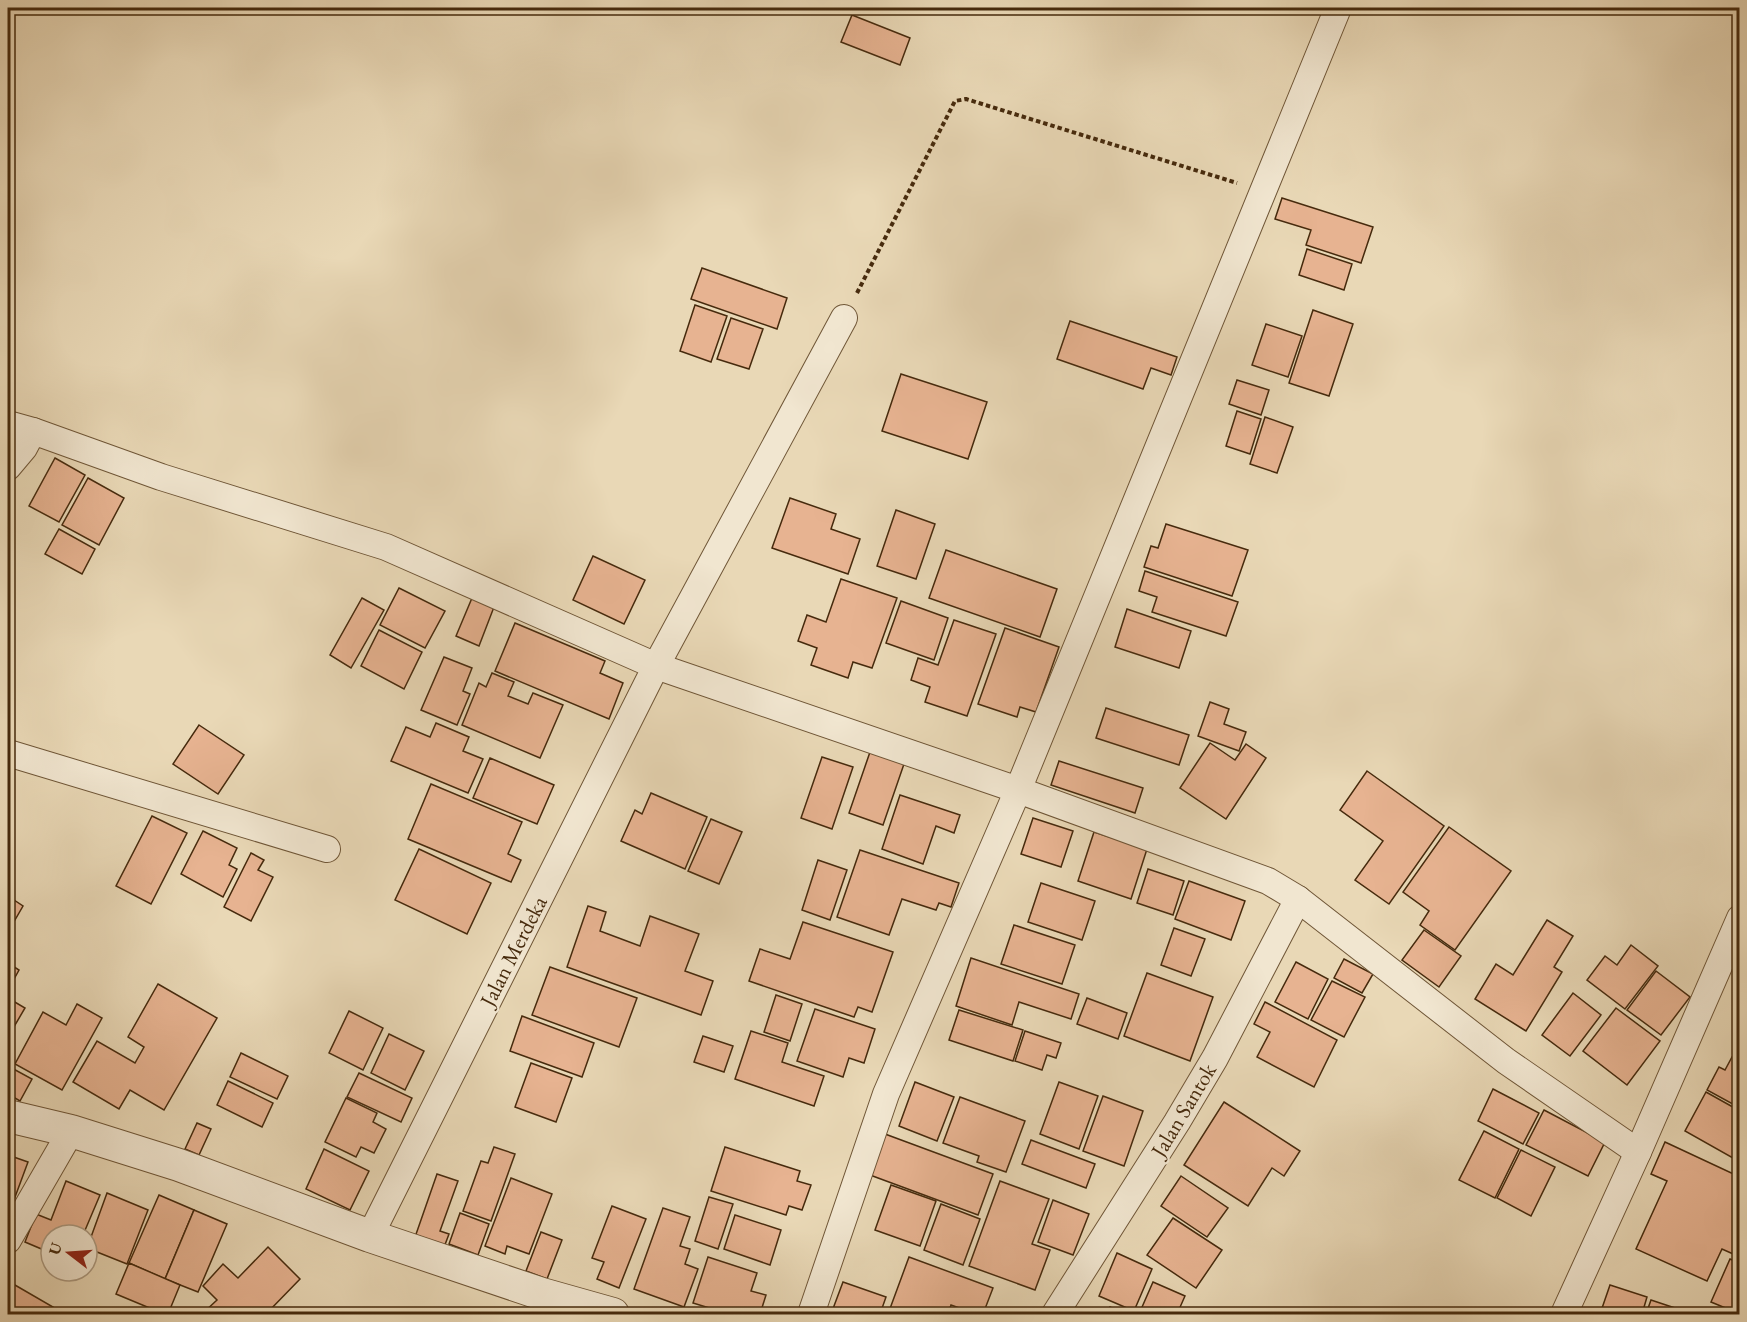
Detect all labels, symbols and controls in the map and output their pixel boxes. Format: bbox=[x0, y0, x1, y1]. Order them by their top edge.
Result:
street label: Jalan Merdeka bbox=[472, 891, 554, 1013]
street label: Jalan Santok bbox=[1143, 1057, 1223, 1164]
north arrow bbox=[39, 1223, 99, 1283]
text: U bbox=[43, 1240, 67, 1258]

